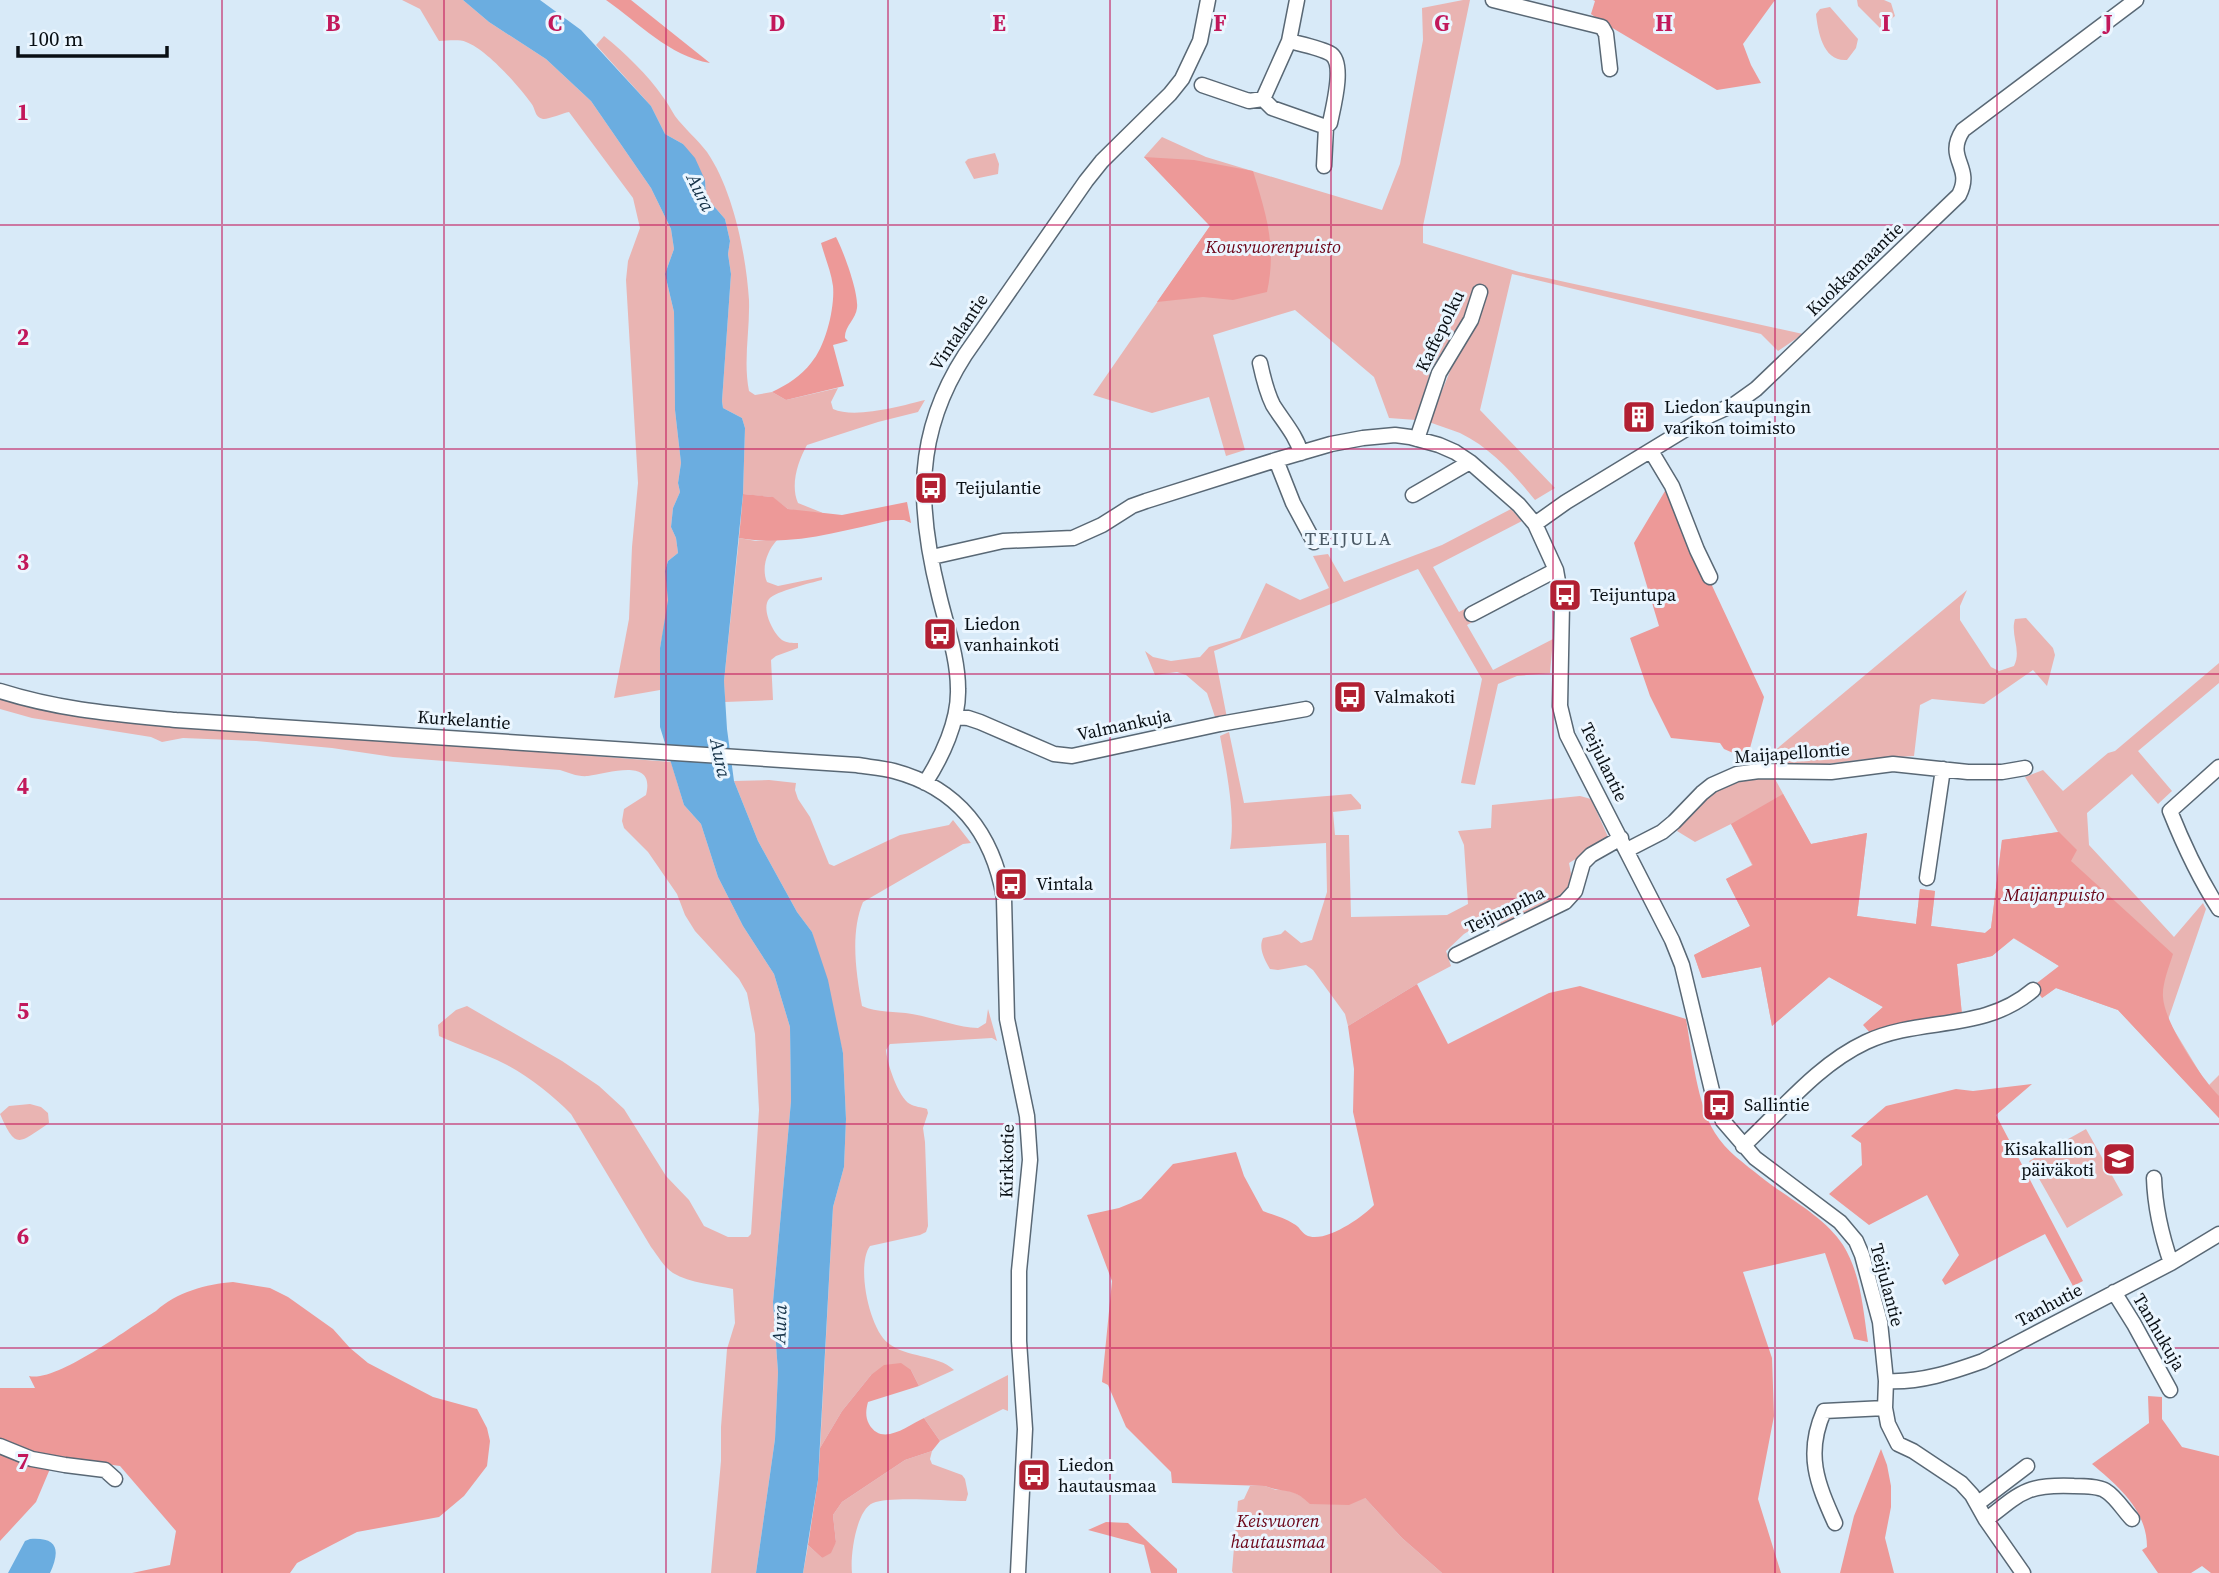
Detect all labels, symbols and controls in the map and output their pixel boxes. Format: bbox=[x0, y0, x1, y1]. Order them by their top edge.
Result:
text: B bbox=[326, 7, 341, 39]
text: C bbox=[548, 7, 562, 39]
text: D bbox=[769, 7, 785, 39]
text: E bbox=[992, 7, 1006, 39]
text: F bbox=[1213, 7, 1227, 39]
text: G bbox=[1434, 7, 1450, 39]
text: H bbox=[1655, 7, 1673, 39]
text: I bbox=[1882, 7, 1891, 39]
text: J bbox=[2101, 7, 2113, 39]
scale bar bbox=[18, 14, 166, 58]
text: 100 m bbox=[28, 24, 83, 53]
text: 1 bbox=[17, 96, 29, 128]
water label: Aura bbox=[680, 168, 721, 216]
street label: Kuokkamaantie bbox=[1801, 216, 1909, 321]
park label: Kousvuorenpuisto bbox=[1204, 234, 1341, 259]
street label: Kaffepolku bbox=[1409, 286, 1470, 376]
street label: Vintalantie bbox=[924, 288, 994, 375]
text: 2 bbox=[17, 321, 29, 353]
place label: Liedon kaupungin varikon toimisto bbox=[1664, 394, 1811, 440]
building icon: Liedon kaupungin varikon toimisto bbox=[1620, 398, 1658, 436]
bus stop icon: Teijulantie bbox=[912, 469, 950, 507]
place label: Teijulantie bbox=[956, 475, 1041, 500]
district label: TEIJULA bbox=[1305, 525, 1393, 551]
text: 3 bbox=[17, 546, 29, 578]
bus stop icon: Teijuntupa bbox=[1546, 576, 1584, 614]
place label: Teijuntupa bbox=[1590, 582, 1677, 607]
place label: Liedon vanhainkoti bbox=[964, 611, 1059, 657]
bus stop icon: Liedon vanhainkoti bbox=[921, 615, 959, 653]
bus stop icon: Valmakoti bbox=[1331, 678, 1369, 716]
place label: Valmakoti bbox=[1374, 684, 1455, 709]
street label: Valmankuja bbox=[1074, 702, 1174, 747]
street label: Kurkelantie bbox=[417, 704, 512, 735]
street label: Teijulantie bbox=[1575, 718, 1634, 806]
water label: Aura bbox=[704, 735, 738, 780]
street label: Maijapellontie bbox=[1733, 736, 1850, 769]
text: 4 bbox=[17, 770, 29, 802]
bus stop icon: Vintala bbox=[992, 865, 1030, 903]
place label: Vintala bbox=[1036, 871, 1094, 896]
street label: Teijunpiha bbox=[1461, 879, 1550, 940]
park label: Maijanpuisto bbox=[2002, 882, 2105, 907]
text: 5 bbox=[17, 995, 29, 1027]
bus stop icon: Sallintie bbox=[1700, 1086, 1738, 1124]
place label: Sallintie bbox=[1744, 1092, 1810, 1117]
street label: Kirkkotie bbox=[993, 1124, 1020, 1198]
place label: Kisakallion päiväkoti bbox=[2004, 1136, 2094, 1182]
school or university icon: Kisakallion päiväkoti bbox=[2100, 1140, 2138, 1178]
text: 6 bbox=[17, 1220, 29, 1252]
street label: Teijulantie bbox=[1864, 1241, 1911, 1329]
street label: Tanhutie bbox=[2011, 1277, 2086, 1332]
street label: Tanhukuja bbox=[2127, 1288, 2192, 1376]
water label: Aura bbox=[765, 1304, 793, 1345]
text: 7 bbox=[17, 1445, 29, 1477]
place label: Liedon hautausmaa bbox=[1058, 1452, 1157, 1498]
bus stop icon: Liedon hautausmaa bbox=[1015, 1456, 1053, 1494]
park label: Keisvuoren hautausmaa bbox=[1231, 1508, 1326, 1554]

